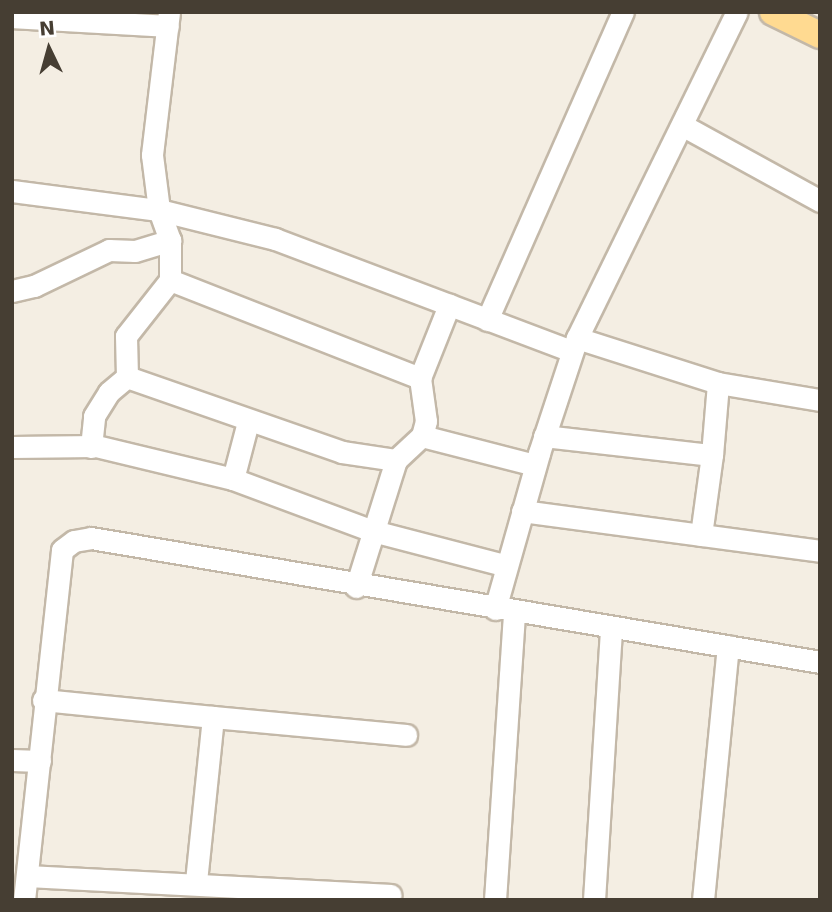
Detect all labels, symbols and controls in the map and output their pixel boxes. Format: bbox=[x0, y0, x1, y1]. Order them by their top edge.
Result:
north arrow bbox=[14, 14, 84, 84]
text: N bbox=[38, 16, 56, 40]

